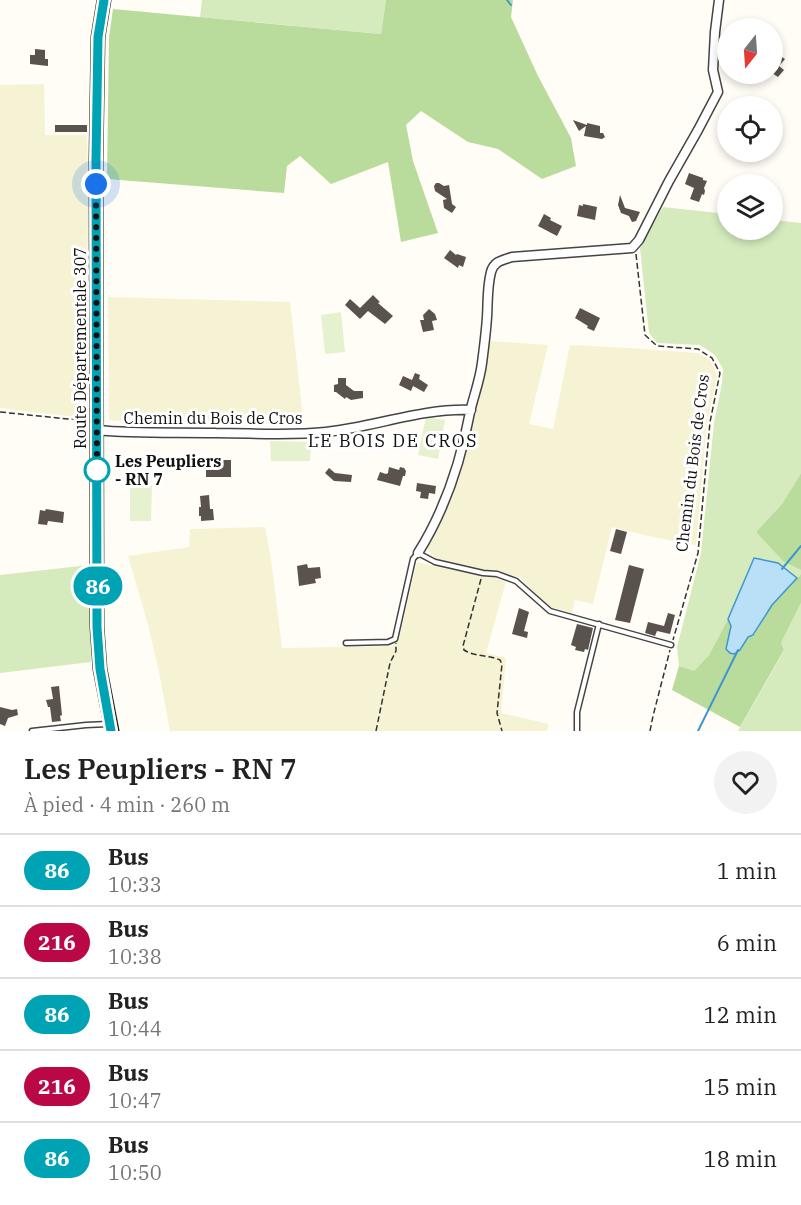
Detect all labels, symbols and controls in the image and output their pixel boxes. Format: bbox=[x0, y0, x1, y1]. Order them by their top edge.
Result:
north arrow bbox=[717, 18, 783, 84]
map controls bbox=[717, 18, 783, 240]
button: locate bbox=[717, 96, 783, 162]
your location bbox=[81, 169, 111, 199]
button: layers bbox=[717, 174, 783, 240]
street label: Route Départementale 307 bbox=[70, 247, 90, 449]
street label: Chemin du Bois de Cros bbox=[671, 373, 713, 553]
street label: Chemin du Bois de Cros bbox=[124, 408, 302, 428]
district label: LE BOIS DE CROS bbox=[308, 429, 478, 452]
place label: Les Peupliers - RN 7 bbox=[115, 451, 222, 489]
marker: Les Peupliers - RN 7 bbox=[84, 457, 110, 483]
line badge: 86 bbox=[71, 566, 125, 606]
text: 86 bbox=[85, 572, 111, 600]
text: Les Peupliers - RN 7 bbox=[24, 750, 297, 787]
button: heart bbox=[714, 751, 777, 814]
text: À pied · 4 min · 260 m bbox=[24, 791, 230, 818]
text: Bus bbox=[108, 842, 149, 871]
text: 86 bbox=[44, 856, 70, 884]
text: 1 min bbox=[717, 856, 777, 885]
text: 10:33 bbox=[108, 871, 162, 898]
text: Bus bbox=[108, 914, 149, 943]
text: 216 bbox=[38, 928, 76, 956]
text: 6 min bbox=[717, 928, 777, 957]
text: 10:38 bbox=[108, 943, 162, 970]
text: Bus bbox=[108, 986, 149, 1015]
text: 86 bbox=[44, 1000, 70, 1028]
text: 12 min bbox=[704, 1000, 777, 1029]
text: 10:44 bbox=[108, 1015, 162, 1042]
text: Bus bbox=[108, 1058, 149, 1087]
text: 216 bbox=[38, 1072, 76, 1100]
text: 15 min bbox=[704, 1072, 777, 1101]
text: 10:47 bbox=[108, 1087, 162, 1114]
text: Bus bbox=[108, 1130, 149, 1159]
text: 86 bbox=[44, 1144, 70, 1172]
text: 18 min bbox=[704, 1144, 777, 1173]
text: 10:50 bbox=[108, 1159, 162, 1186]

